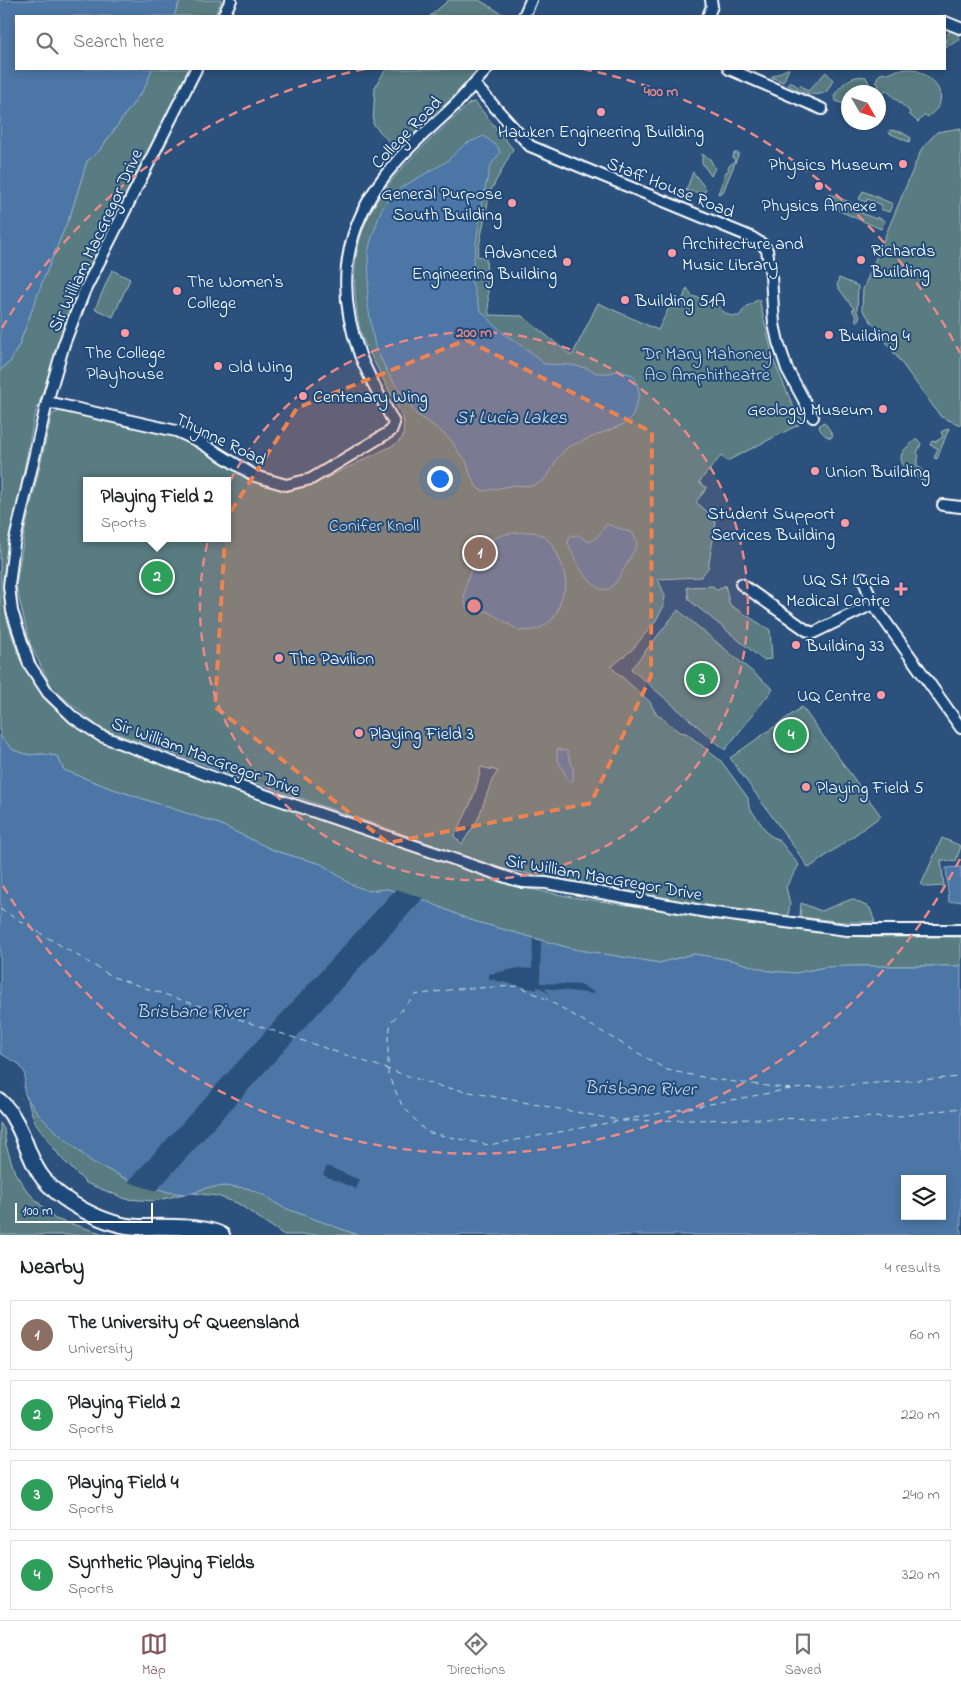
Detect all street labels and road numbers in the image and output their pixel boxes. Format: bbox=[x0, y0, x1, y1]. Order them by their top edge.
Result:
street label: College Road bbox=[366, 91, 450, 176]
street label: Sir William MacGregor Drive bbox=[43, 144, 152, 337]
street label: Staff House Road bbox=[602, 151, 738, 226]
street label: Thynne Road bbox=[170, 408, 270, 474]
street label: Sir William MacGregor Drive bbox=[107, 712, 304, 805]
street label: Sir William MacGregor Drive bbox=[503, 849, 705, 910]

